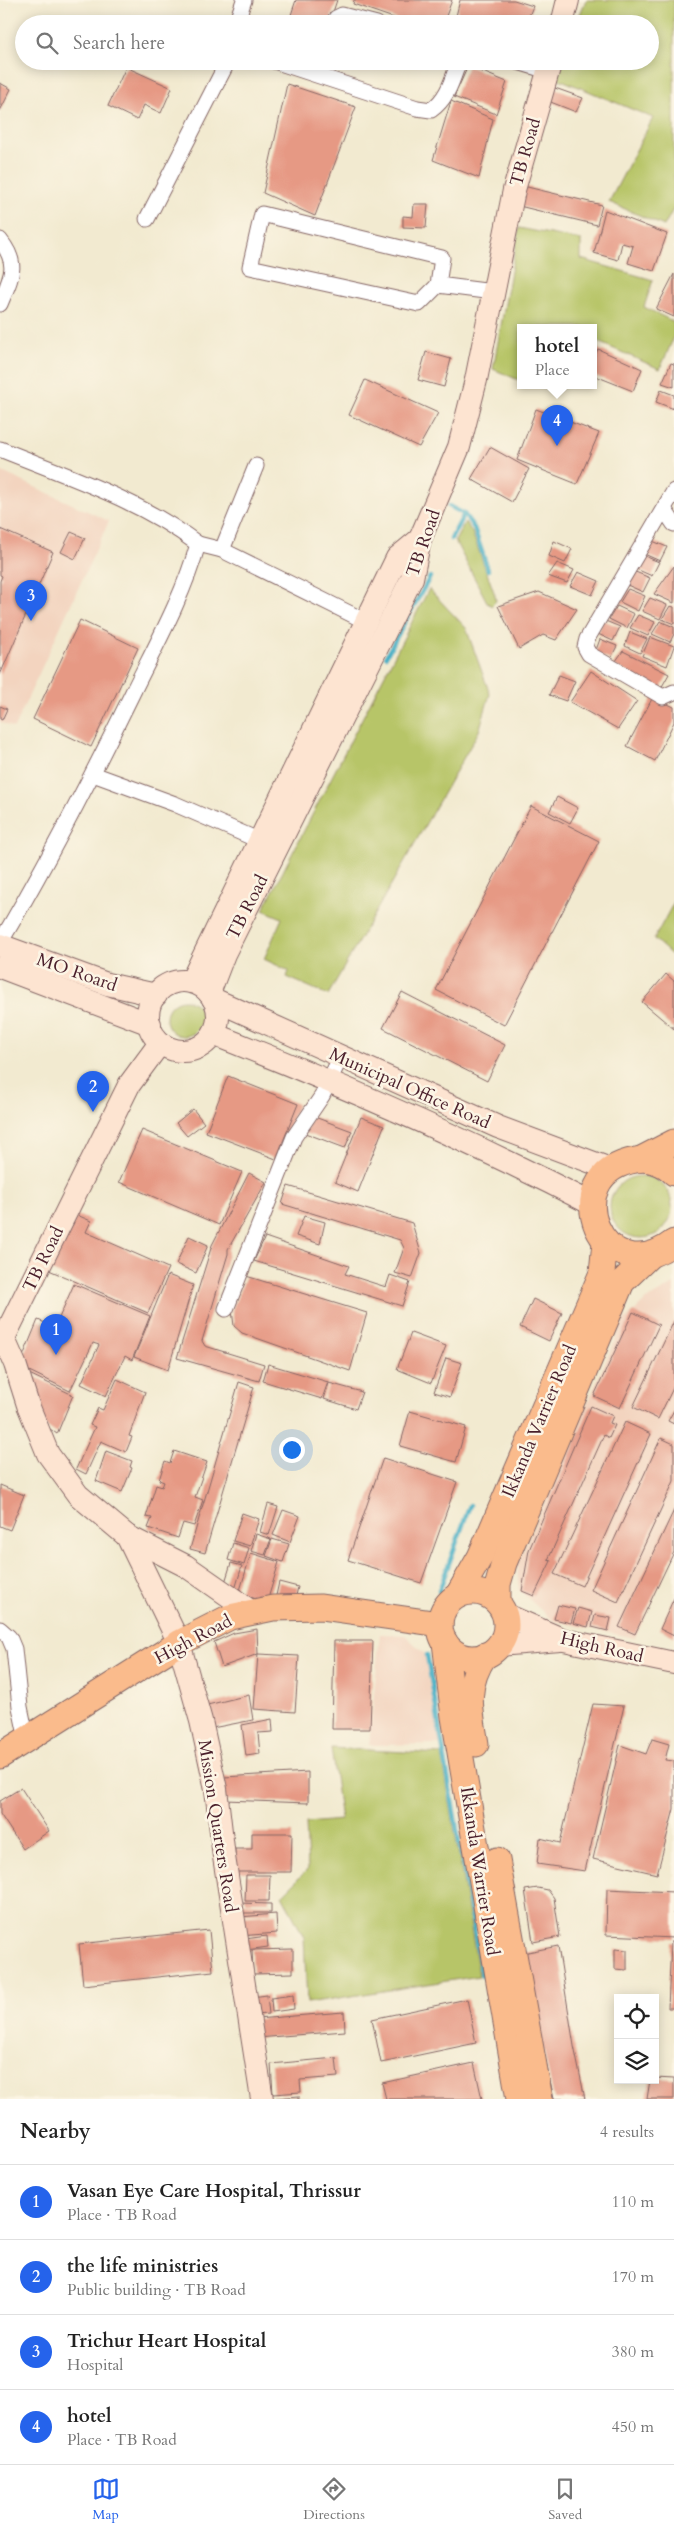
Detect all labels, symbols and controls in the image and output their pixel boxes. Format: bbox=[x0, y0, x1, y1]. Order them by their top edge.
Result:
search box bbox=[15, 15, 659, 70]
icon: search bbox=[33, 29, 61, 57]
text: Search here bbox=[73, 30, 165, 56]
street label: TB Road bbox=[504, 115, 547, 189]
popup bbox=[517, 324, 597, 389]
text: hotel bbox=[535, 333, 579, 359]
text: Place bbox=[535, 359, 570, 381]
pin: 4 bbox=[541, 405, 573, 446]
street label: TB Road bbox=[400, 506, 447, 580]
pin: 3 bbox=[15, 580, 47, 621]
street label: TB Road bbox=[220, 870, 275, 944]
street label: MO Roard bbox=[33, 947, 121, 998]
street label: Municipal Office Road bbox=[325, 1042, 495, 1135]
pin: 2 bbox=[77, 1071, 109, 1112]
street label: TB Road bbox=[17, 1222, 70, 1296]
pin: 1 bbox=[40, 1314, 72, 1355]
street label: Ikkanda Varrier Road bbox=[496, 1340, 583, 1502]
your location bbox=[279, 1437, 305, 1463]
street label: High Road bbox=[150, 1608, 237, 1670]
street label: High Road bbox=[558, 1626, 646, 1669]
street label: Mission Quarters Road bbox=[192, 1738, 244, 1915]
street label: Ikkanda Warrier Road bbox=[454, 1785, 505, 1958]
map controls bbox=[614, 1994, 659, 2084]
button: locate bbox=[614, 1994, 659, 2039]
button: layers bbox=[614, 2039, 659, 2084]
text: Nearby bbox=[20, 2117, 91, 2146]
text: 4 results bbox=[600, 2121, 654, 2143]
text: Vasan Eye Care Hospital, Thrissur bbox=[67, 2178, 361, 2204]
text: 1 bbox=[32, 2191, 40, 2213]
text: 110 m bbox=[612, 2191, 654, 2213]
text: Place · TB Road bbox=[67, 2204, 177, 2226]
text: the life ministries bbox=[67, 2253, 218, 2279]
text: 2 bbox=[32, 2266, 40, 2288]
text: 170 m bbox=[612, 2266, 654, 2288]
text: Public building · TB Road bbox=[67, 2279, 246, 2301]
text: Trichur Heart Hospital bbox=[67, 2328, 266, 2354]
text: 3 bbox=[32, 2341, 40, 2363]
text: 380 m bbox=[612, 2341, 654, 2363]
text: Hospital bbox=[67, 2354, 123, 2376]
text: hotel bbox=[67, 2403, 112, 2429]
text: 4 bbox=[32, 2416, 40, 2438]
text: 450 m bbox=[612, 2416, 654, 2438]
text: Place · TB Road bbox=[67, 2429, 177, 2451]
tab: Map bbox=[92, 2475, 120, 2524]
tab: Directions bbox=[303, 2475, 365, 2524]
tab: Saved bbox=[548, 2475, 582, 2524]

